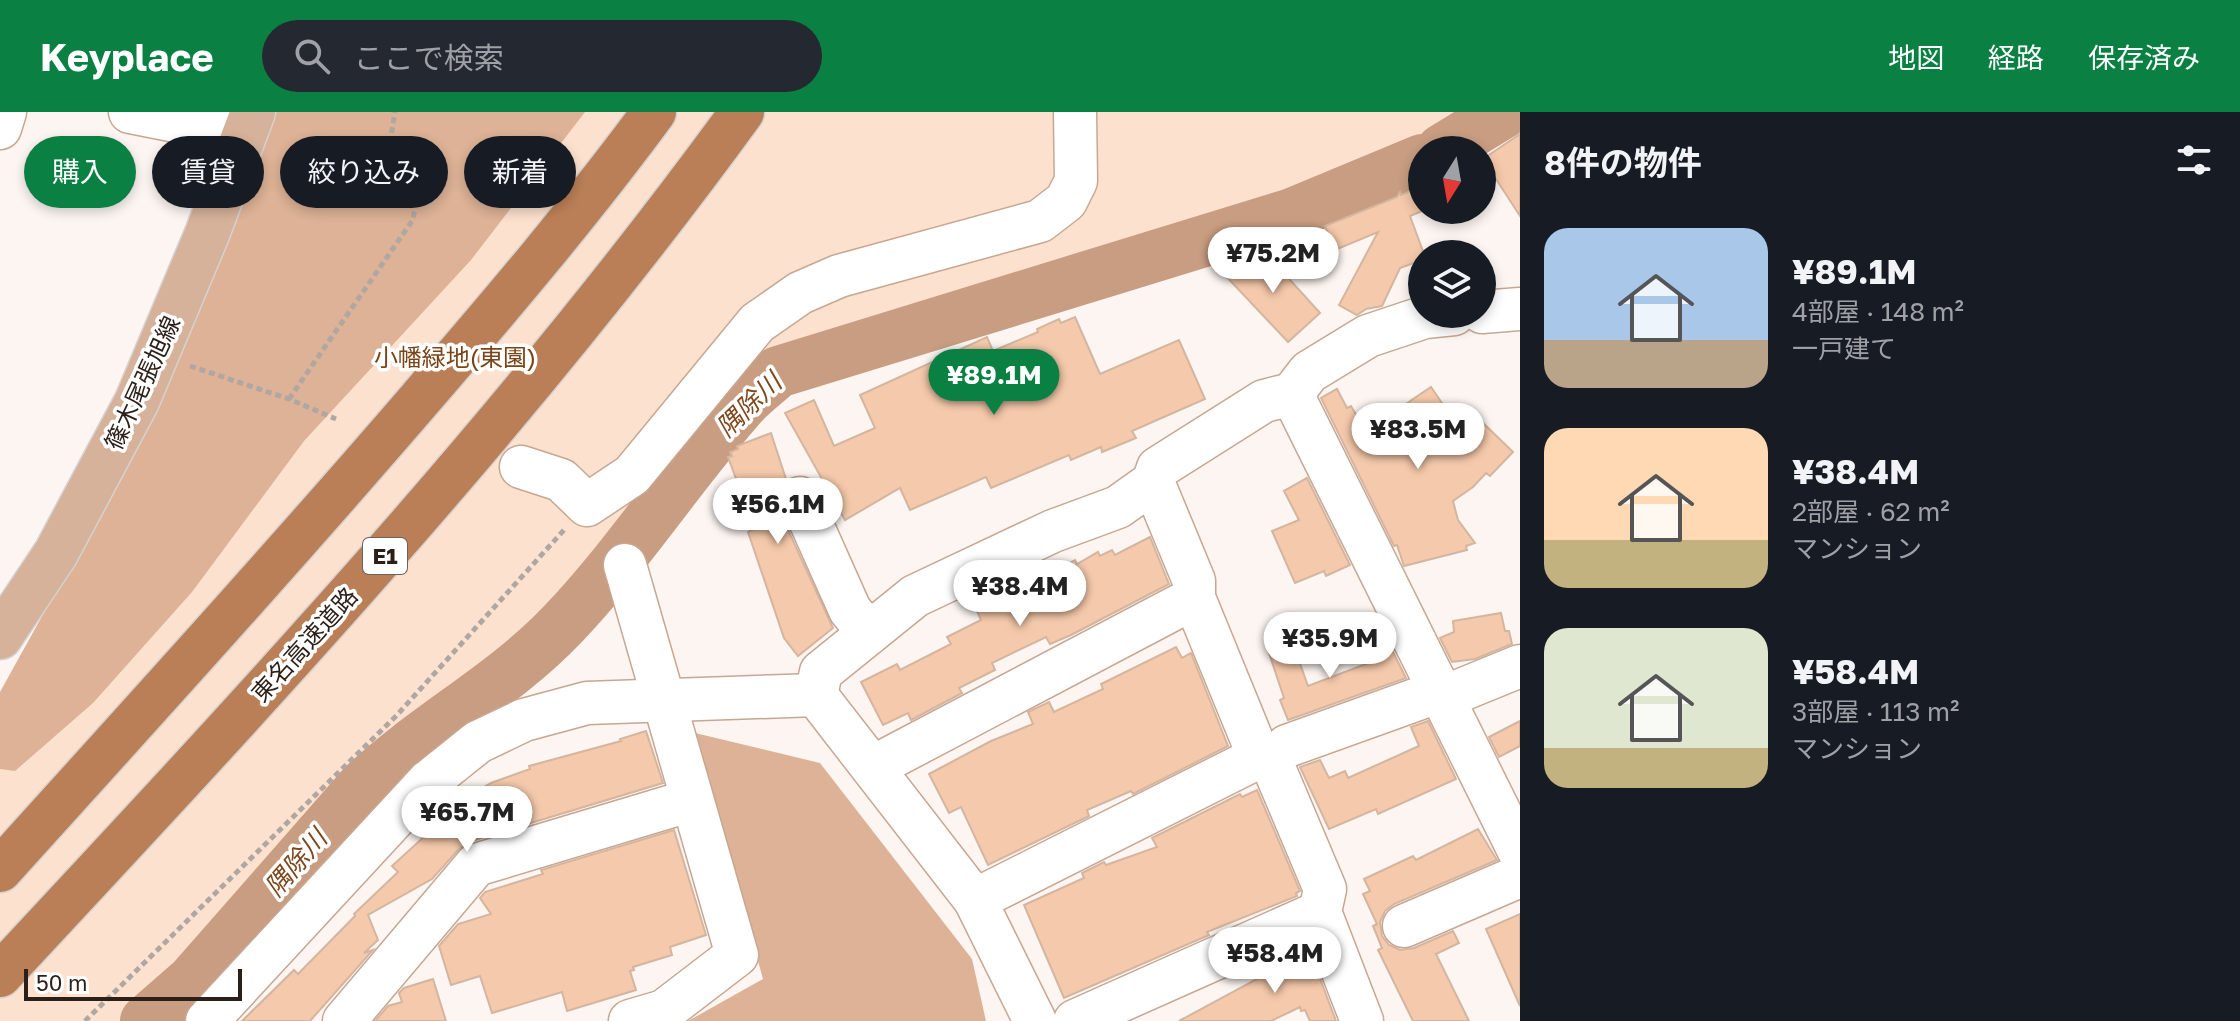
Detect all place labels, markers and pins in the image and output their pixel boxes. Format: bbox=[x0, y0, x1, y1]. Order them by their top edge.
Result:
pin: ¥75.2M bbox=[1208, 227, 1338, 295]
pin: ¥89.1M bbox=[929, 349, 1059, 417]
pin: ¥83.5M bbox=[1353, 403, 1483, 471]
pin: ¥56.1M bbox=[713, 478, 843, 546]
pin: ¥38.4M bbox=[955, 560, 1085, 628]
pin: ¥35.9M bbox=[1265, 612, 1395, 680]
pin: ¥65.7M bbox=[402, 786, 532, 854]
pin: ¥58.4M bbox=[1210, 927, 1340, 995]

